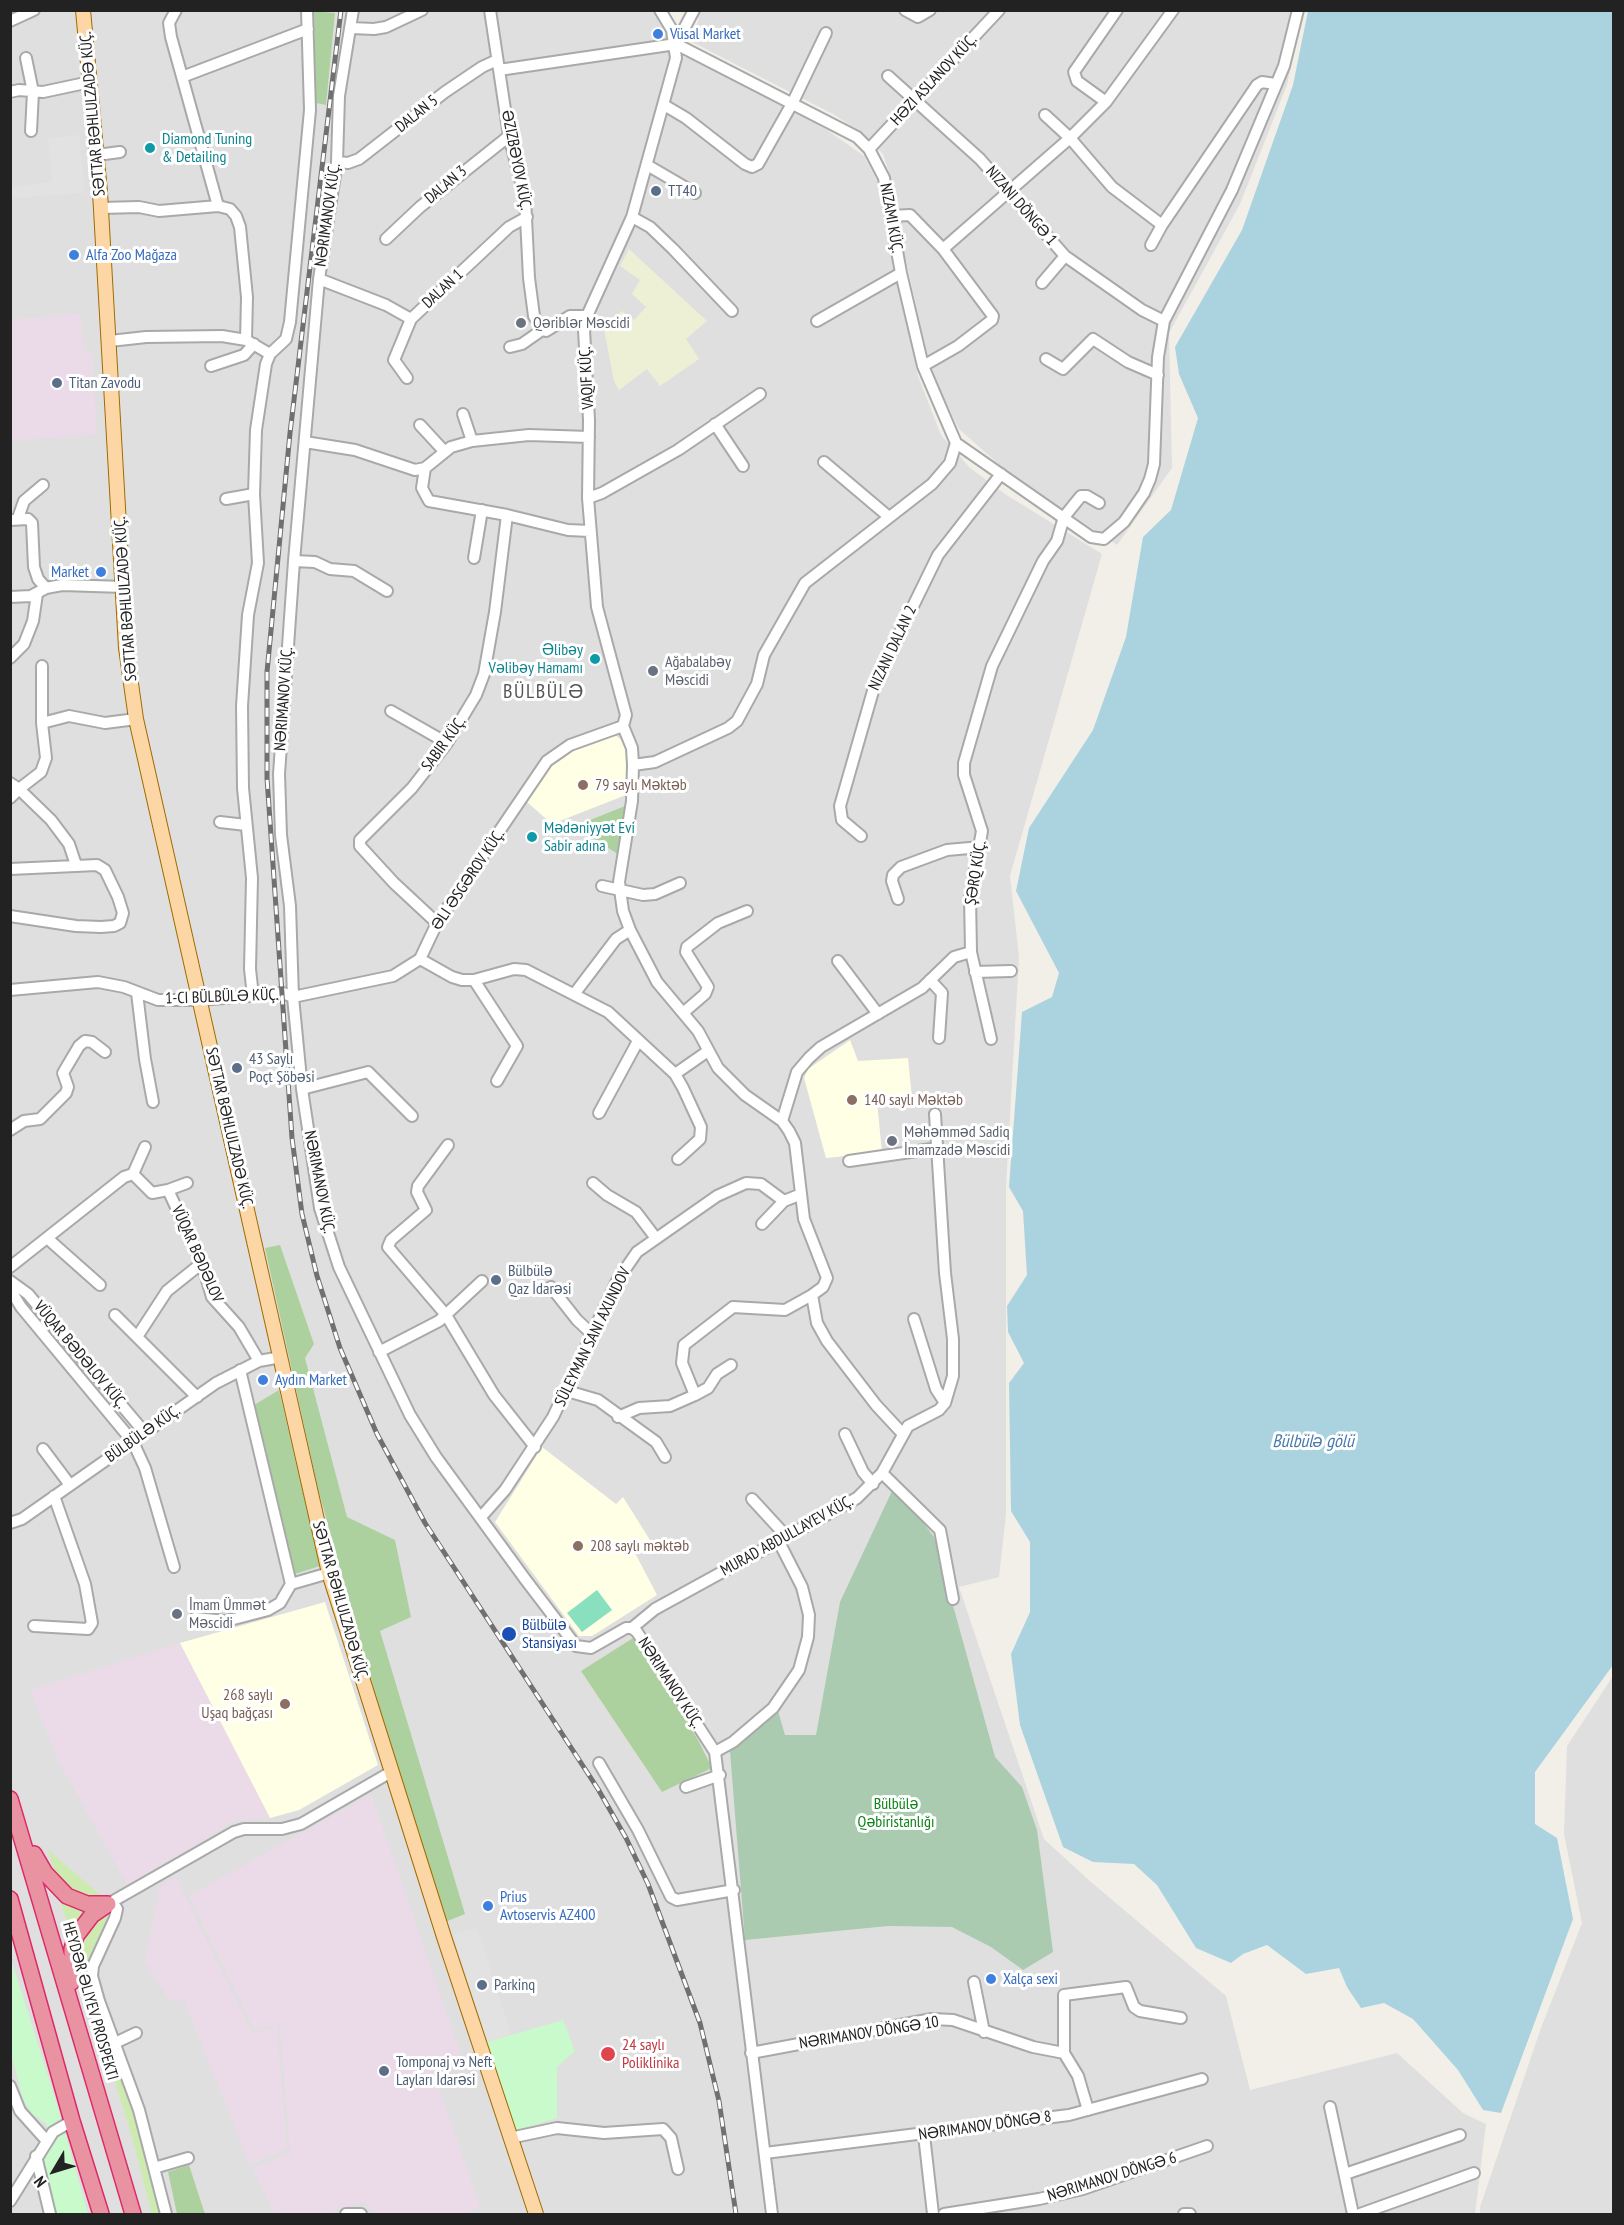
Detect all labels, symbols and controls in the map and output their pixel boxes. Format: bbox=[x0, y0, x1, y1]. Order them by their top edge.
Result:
place label: Vüsal Market bbox=[670, 24, 741, 44]
marker: Vüsal Market bbox=[651, 27, 665, 41]
street label: HƏZI ASLANOV KÜÇ. bbox=[887, 30, 981, 130]
street label: SƏTTAR BƏHLULZADƏ KÜÇ. bbox=[76, 31, 110, 197]
street label: DALAN 5 bbox=[392, 91, 442, 137]
street label: ƏZIZBƏYOV KÜÇ. bbox=[497, 108, 535, 212]
place label: Diamond Tuning & Detailing bbox=[162, 129, 252, 167]
marker: Diamond Tuning & Detailing bbox=[143, 141, 157, 155]
street label: NƏRIMANOV KÜÇ. bbox=[311, 162, 345, 268]
street label: DALAN 3 bbox=[421, 162, 471, 208]
street label: NIZANI DÖNGƏ 1 bbox=[981, 162, 1061, 250]
place label: TT40 bbox=[668, 181, 697, 201]
street label: NIZAMI KÜÇ. bbox=[875, 182, 907, 254]
marker: TT40 bbox=[649, 184, 663, 198]
place label: Alfa Zoo Mağaza bbox=[86, 245, 177, 265]
marker: Alfa Zoo Mağaza bbox=[67, 248, 81, 262]
street label: DALAN 1 bbox=[418, 265, 468, 313]
place label: Qəriblər Məscidi bbox=[533, 313, 630, 333]
marker: Qəriblər Məscidi bbox=[514, 316, 528, 330]
street label: VAQIF KÜÇ. bbox=[576, 346, 598, 410]
place label: Titan Zavodu bbox=[69, 373, 141, 393]
marker: Titan Zavodu bbox=[50, 376, 64, 390]
street label: SƏTTAR BƏHLULZADƏ KÜÇ. bbox=[111, 516, 141, 682]
place label: Market bbox=[51, 562, 89, 582]
marker: Market bbox=[94, 565, 108, 579]
street label: NIZANI DALAN 2 bbox=[865, 602, 921, 694]
place label: Əlibəy Vəlibəy Hamamı bbox=[489, 640, 583, 678]
street label: NƏRIMANOV KÜÇ. bbox=[271, 646, 297, 752]
marker: Əlibəy Vəlibəy Hamamı bbox=[588, 652, 602, 666]
place label: Ağabalabəy Məscidi bbox=[665, 652, 731, 690]
marker: Ağabalabəy Məscidi bbox=[646, 664, 660, 678]
district label: BÜLBÜLƏ bbox=[503, 680, 585, 704]
street label: SABIR KÜÇ. bbox=[418, 713, 470, 775]
place label: 79 saylı Məktəb bbox=[595, 775, 687, 795]
marker: 79 saylı Məktəb bbox=[576, 778, 590, 792]
place label: Mədəniyyət Evi Sabir adına bbox=[544, 818, 635, 856]
street label: ƏLI ƏSGƏROV KÜÇ. bbox=[427, 826, 509, 934]
marker: Mədəniyyət Evi Sabir adına bbox=[525, 830, 539, 844]
street label: ŞƏRQ KÜÇ. bbox=[961, 840, 991, 906]
street label: 1-CI BÜLBÜLƏ KÜÇ. bbox=[165, 985, 279, 1009]
street label: SƏTTAR BƏHLULZADƏ KÜÇ. bbox=[201, 1046, 257, 1210]
place label: 43 Saylı Poçt Şöbəsi bbox=[249, 1049, 315, 1087]
marker: 43 Saylı Poçt Şöbəsi bbox=[230, 1061, 244, 1075]
place label: 140 saylı Məktəb bbox=[864, 1090, 963, 1110]
marker: 140 saylı Məktəb bbox=[845, 1093, 859, 1107]
place label: Məhəmməd Sadiq İmamzadə Məscidi bbox=[904, 1122, 1010, 1160]
street label: NƏRIMANOV KÜÇ. bbox=[300, 1129, 338, 1235]
marker: Məhəmməd Sadiq İmamzadə Məscidi bbox=[885, 1134, 899, 1148]
street label: VÜQAR BƏDƏLOV bbox=[167, 1202, 227, 1306]
place label: Bülbülə Qaz İdarəsi bbox=[508, 1261, 572, 1299]
street label: SÜLEYMAN SANI AXUNDOV bbox=[551, 1264, 635, 1410]
marker: Bülbülə Qaz İdarəsi bbox=[489, 1273, 503, 1287]
street label: VÜQAR BƏDƏLOV KÜÇ. bbox=[30, 1297, 130, 1413]
place label: Aydın Market bbox=[275, 1370, 347, 1390]
marker: Aydın Market bbox=[256, 1373, 270, 1387]
street label: BÜLBÜLƏ KÜÇ. bbox=[102, 1401, 184, 1467]
water label: Bülbülə gölü bbox=[1272, 1431, 1354, 1453]
street label: MURAD ABDULLAYEV KÜÇ. bbox=[717, 1492, 857, 1580]
street label: SƏTTAR BƏHLULZADƏ KÜÇ. bbox=[308, 1519, 372, 1683]
place label: 208 saylı məktəb bbox=[590, 1536, 689, 1556]
marker: 208 saylı məktəb bbox=[571, 1539, 585, 1553]
place label: İmam Ümmət Məscidi bbox=[189, 1595, 266, 1633]
marker: İmam Ümmət Məscidi bbox=[170, 1607, 184, 1621]
place label: Bülbülə Stansiyası bbox=[522, 1615, 577, 1653]
marker: Bülbülə Stansiyası bbox=[500, 1625, 518, 1643]
street label: NƏRIMANOV KÜÇ. bbox=[634, 1634, 706, 1732]
place label: 268 saylı Uşaq bağçası bbox=[201, 1685, 273, 1723]
marker: 268 saylı Uşaq bağçası bbox=[278, 1697, 292, 1711]
park label: Bülbülə Qəbiristanlığı bbox=[858, 1794, 934, 1832]
place label: Prius Avtoservis AZ400 bbox=[500, 1887, 595, 1925]
marker: Prius Avtoservis AZ400 bbox=[481, 1899, 495, 1913]
street label: HEYDƏR ƏLIYEV PROSPEKTI bbox=[58, 1920, 122, 2082]
place label: Xalça sexi bbox=[1003, 1969, 1058, 1989]
marker: Xalça sexi bbox=[984, 1972, 998, 1986]
place label: Parkinq bbox=[494, 1975, 535, 1995]
marker: Parkinq bbox=[475, 1978, 489, 1992]
street label: NƏRIMANOV DÖNGƏ 10 bbox=[798, 2012, 940, 2054]
place label: 24 saylı Poliklinika bbox=[622, 2035, 679, 2073]
marker: 24 saylı Poliklinika bbox=[599, 2045, 617, 2063]
place label: Tomponaj vэ Neft Layları İdarəsi bbox=[396, 2052, 492, 2090]
marker: Tomponaj vэ Neft Layları İdarəsi bbox=[377, 2064, 391, 2078]
street label: NƏRIMANOV DÖNGƏ 8 bbox=[917, 2107, 1053, 2145]
north arrow bbox=[24, 2141, 84, 2201]
street label: NƏRIMANOV DÖNGƏ 6 bbox=[1045, 2148, 1179, 2206]
text: N bbox=[29, 2173, 50, 2192]

